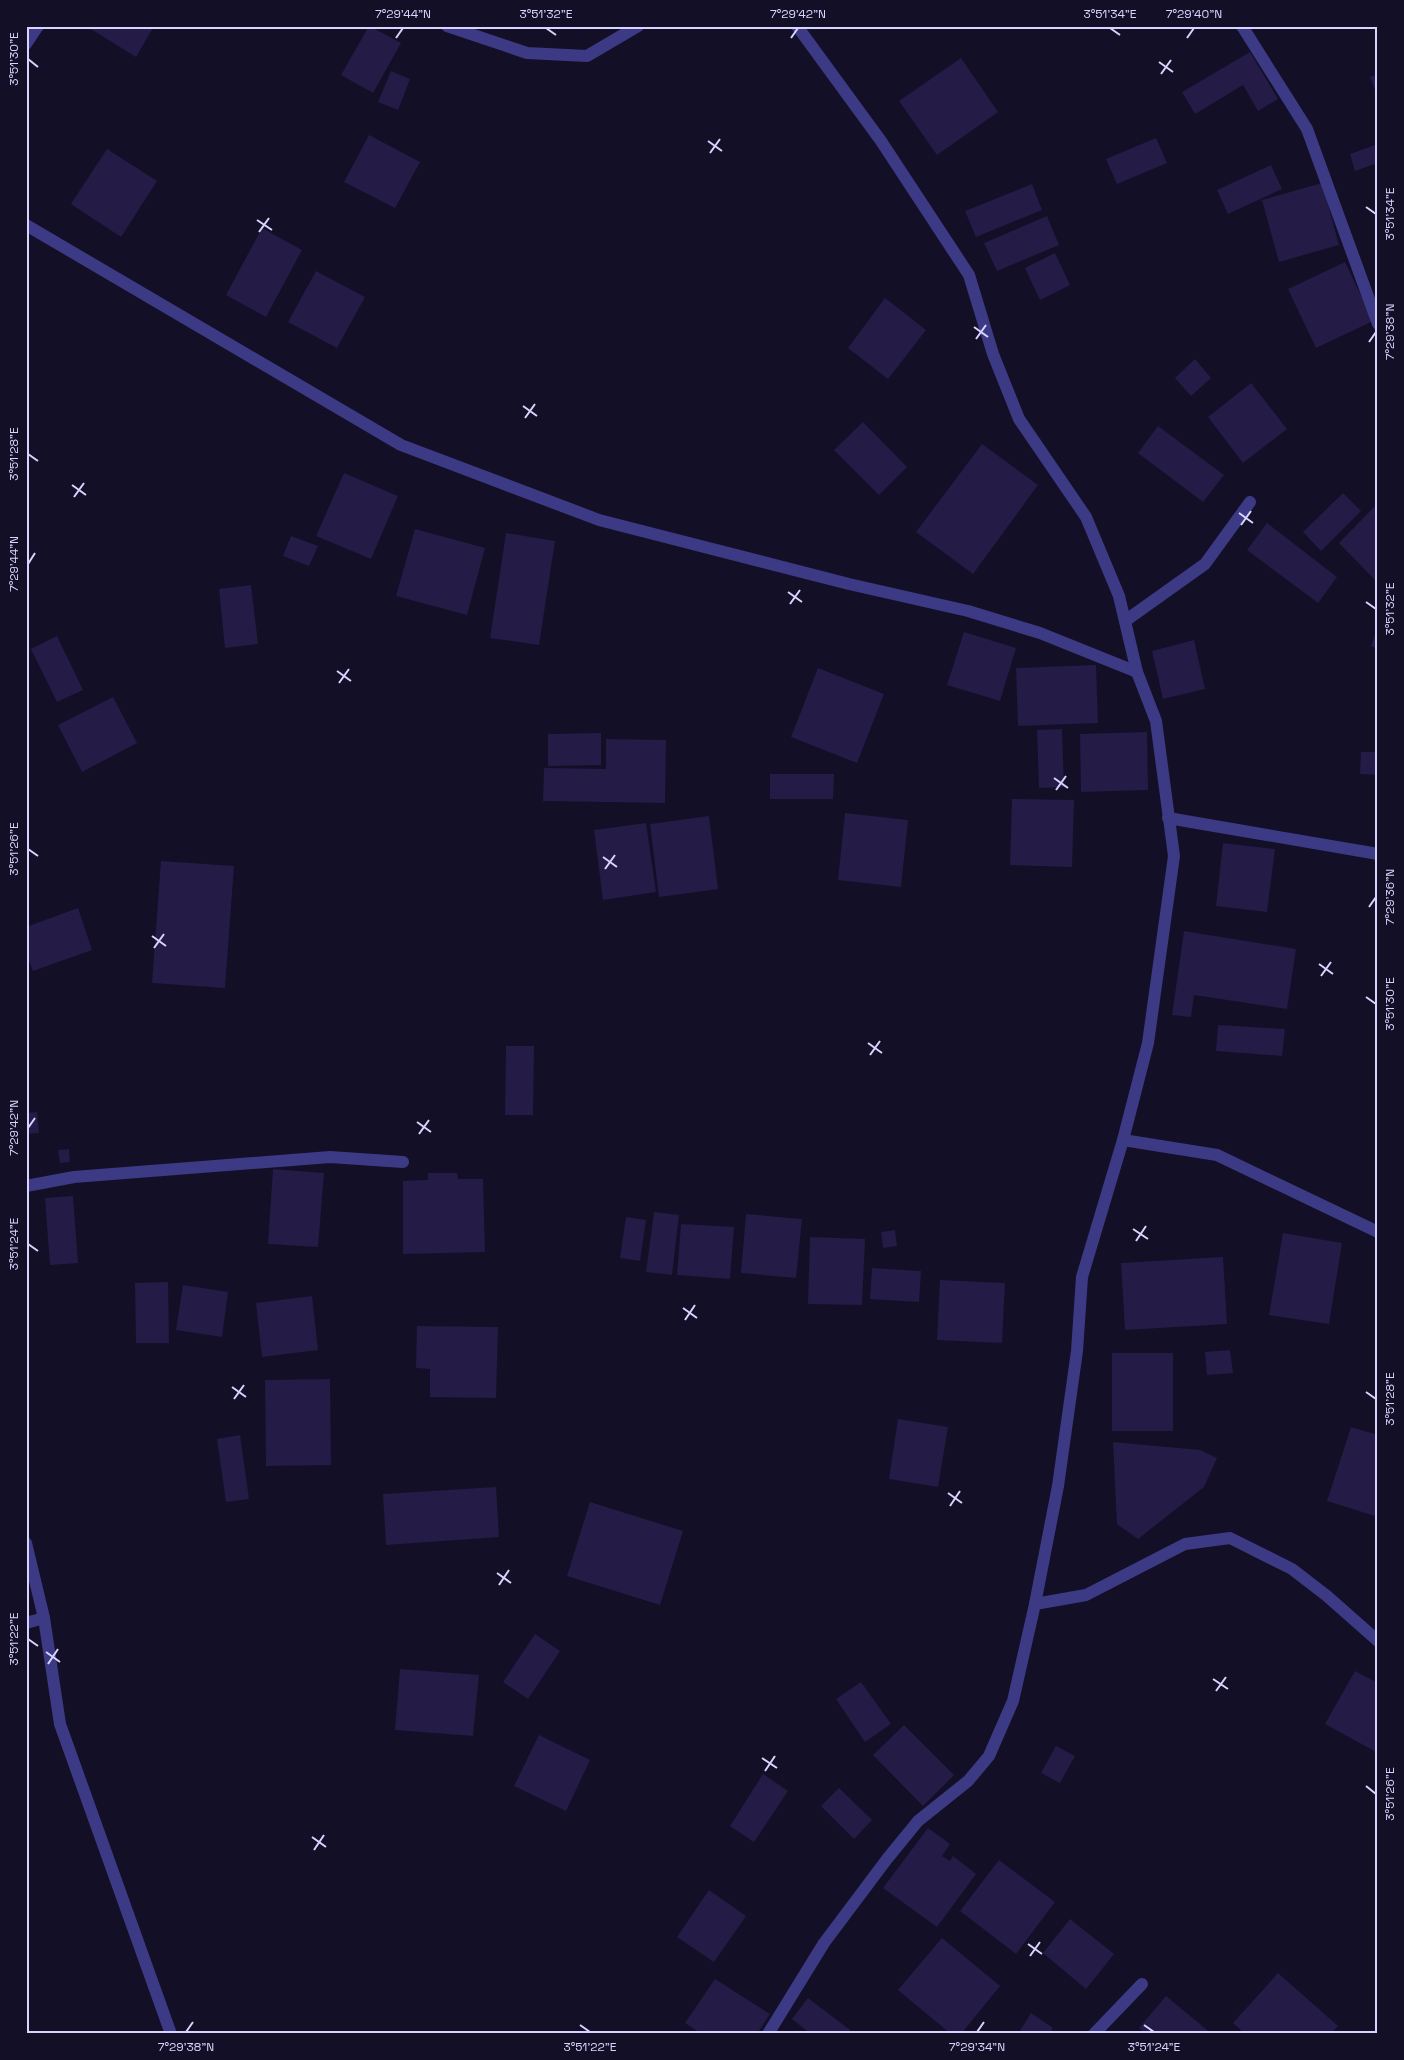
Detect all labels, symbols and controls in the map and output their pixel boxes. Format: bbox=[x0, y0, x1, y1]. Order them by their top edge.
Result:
text: 7°29'44"N bbox=[375, 6, 431, 22]
text: 3°51'32"E bbox=[519, 6, 573, 22]
text: 7°29'42"N bbox=[770, 6, 826, 22]
text: 3°51'34"E bbox=[1083, 6, 1137, 22]
text: 7°29'40"N bbox=[1166, 6, 1222, 22]
text: 3°51'30"E bbox=[6, 32, 22, 86]
text: 3°51'34"E bbox=[1382, 187, 1398, 241]
text: 7°29'38"N bbox=[1382, 304, 1398, 360]
text: 3°51'28"E bbox=[6, 427, 22, 481]
text: 7°29'44"N bbox=[6, 536, 22, 592]
text: 3°51'32"E bbox=[1382, 582, 1398, 636]
text: 3°51'26"E bbox=[6, 822, 22, 876]
text: 7°29'36"N bbox=[1382, 869, 1398, 925]
text: 3°51'30"E bbox=[1382, 977, 1398, 1031]
text: 7°29'42"N bbox=[6, 1100, 22, 1156]
text: 3°51'24"E bbox=[6, 1217, 22, 1270]
text: 3°51'28"E bbox=[1382, 1372, 1398, 1426]
text: 3°51'22"E bbox=[6, 1612, 22, 1666]
text: 3°51'26"E bbox=[1382, 1767, 1398, 1821]
text: 7°29'38"N bbox=[158, 2039, 214, 2055]
text: 3°51'22"E bbox=[563, 2039, 617, 2055]
text: 7°29'34"N bbox=[949, 2039, 1005, 2055]
text: 3°51'24"E bbox=[1128, 2039, 1181, 2055]

